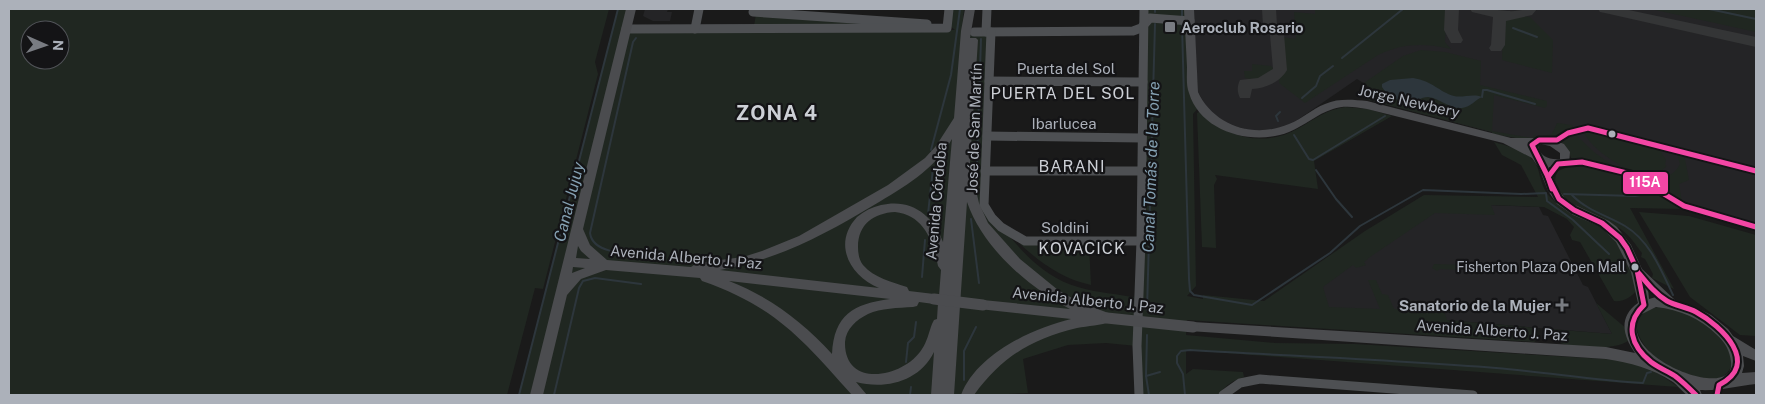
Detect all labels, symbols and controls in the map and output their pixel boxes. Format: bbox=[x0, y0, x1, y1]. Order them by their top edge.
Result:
place label: Aeroclub Rosario bbox=[1181, 19, 1304, 36]
north arrow bbox=[20, 20, 70, 70]
marker: Aeroclub Rosario bbox=[1163, 20, 1177, 34]
text: N bbox=[50, 40, 66, 51]
street label: Puerta del Sol bbox=[1017, 60, 1115, 77]
street label: José de San Martín bbox=[963, 62, 985, 194]
water label: Canal Tomás de la Torre bbox=[1139, 81, 1163, 253]
street label: Jorge Newbery bbox=[1356, 81, 1462, 121]
district label: PUERTA DEL SOL bbox=[990, 84, 1136, 103]
district label: ZONA 4 bbox=[736, 101, 818, 125]
street label: Ibarlucea bbox=[1031, 115, 1097, 132]
unlabelled marker bbox=[1607, 129, 1617, 139]
street label: Avenida Córdoba bbox=[922, 141, 950, 261]
district label: BARANI bbox=[1039, 157, 1105, 176]
water label: Canal Jujuy bbox=[550, 159, 588, 244]
line badge: 115A bbox=[1622, 171, 1669, 195]
text: 115A bbox=[1629, 174, 1661, 190]
street label: Soldini bbox=[1041, 219, 1089, 236]
district label: KOVACICK bbox=[1038, 239, 1126, 258]
street label: Avenida Alberto J. Paz bbox=[609, 242, 763, 272]
place label: Fisherton Plaza Open Mall bbox=[1456, 259, 1626, 275]
marker: Fisherton Plaza Open Mall bbox=[1630, 262, 1640, 272]
street label: Avenida Alberto J. Paz bbox=[1011, 284, 1165, 316]
place label: Sanatorio de la Mujer bbox=[1399, 297, 1551, 314]
marker: Sanatorio de la Mujer bbox=[1555, 298, 1569, 312]
street label: Avenida Alberto J. Paz bbox=[1415, 316, 1569, 344]

